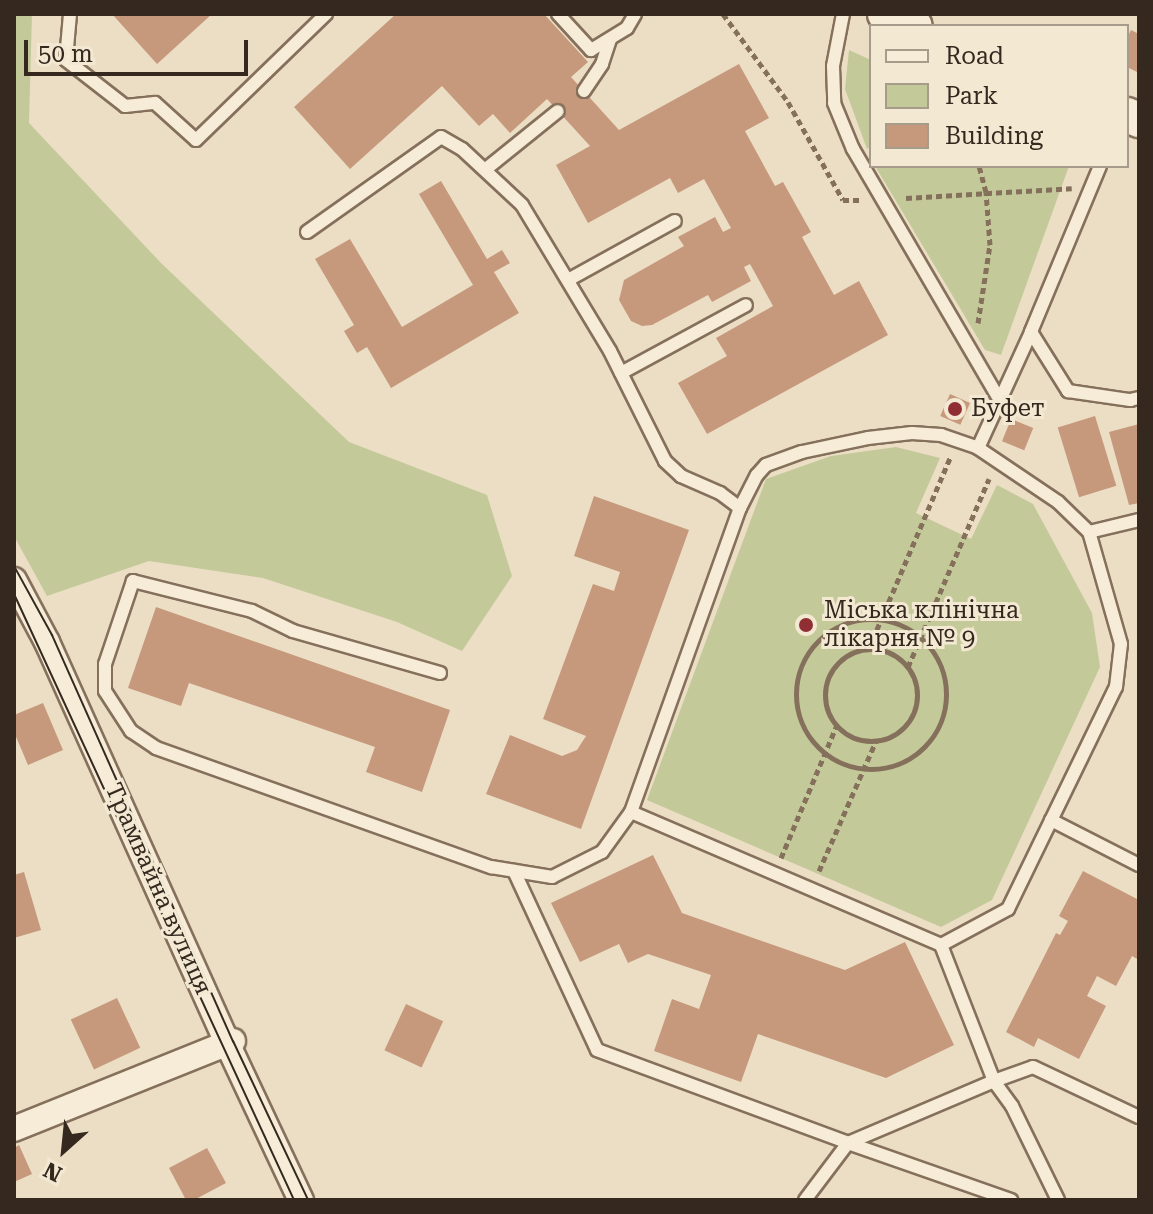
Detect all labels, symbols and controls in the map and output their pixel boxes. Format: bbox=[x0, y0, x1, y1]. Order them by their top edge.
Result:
scale bar bbox=[28, 24, 252, 74]
legend bbox=[869, 24, 1129, 168]
text: 50 m bbox=[38, 40, 93, 68]
text: Road bbox=[945, 42, 1004, 70]
text: Park bbox=[945, 82, 998, 110]
text: Building bbox=[945, 122, 1043, 150]
place label: Буфет bbox=[971, 395, 1045, 423]
marker: Буфет bbox=[946, 400, 964, 418]
place label: Міська клінічна лікарня № 9 bbox=[824, 597, 1019, 653]
marker: Міська клінічна лікарня № 9 bbox=[795, 614, 817, 636]
street label: Трамвайна вулиця bbox=[98, 779, 218, 999]
north arrow bbox=[24, 1110, 104, 1190]
text: N bbox=[40, 1157, 66, 1187]

